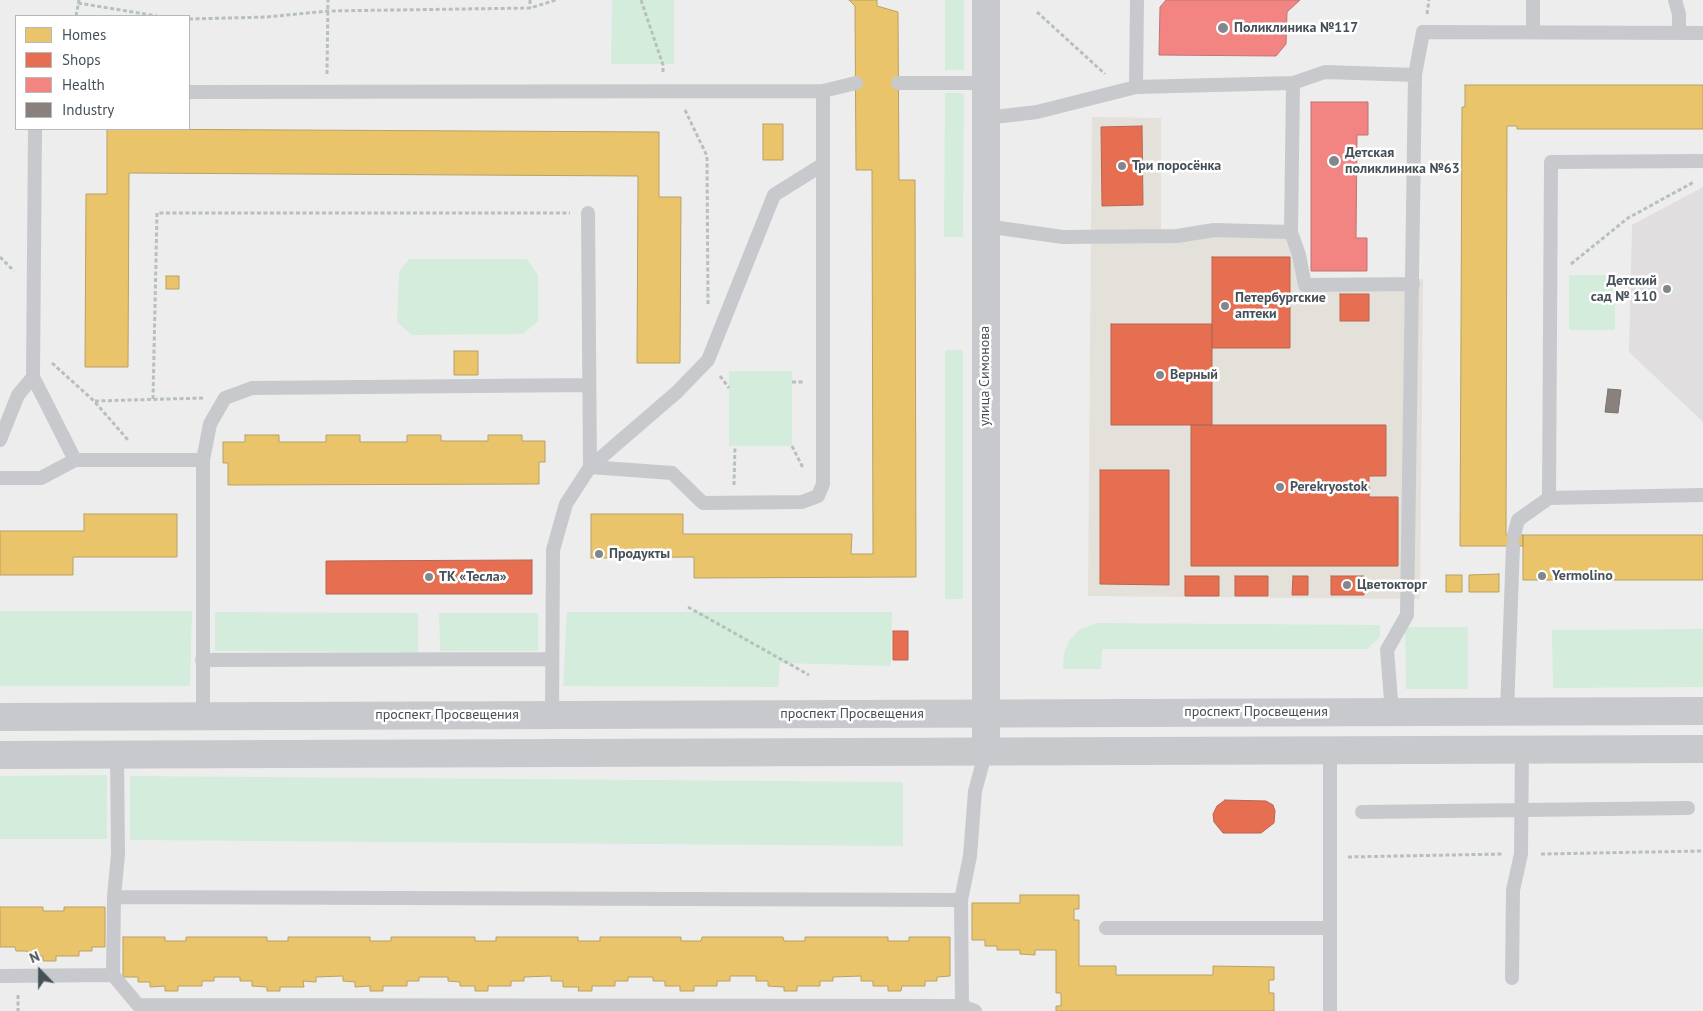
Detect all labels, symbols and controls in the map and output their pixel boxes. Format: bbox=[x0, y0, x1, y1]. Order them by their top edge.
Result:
legend bbox=[15, 15, 190, 130]
place label: Поликлиника №117 bbox=[1234, 20, 1358, 36]
marker: Поликлиника №117 bbox=[1216, 21, 1230, 35]
text: Homes bbox=[62, 25, 106, 44]
text: Shops bbox=[62, 50, 101, 69]
text: Health bbox=[62, 75, 105, 94]
text: Industry bbox=[62, 100, 114, 119]
place label: Детская поликлиника №63 bbox=[1345, 145, 1460, 178]
marker: Детская поликлиника №63 bbox=[1327, 154, 1341, 168]
place label: Три поросёнка bbox=[1132, 158, 1221, 174]
marker: Три поросёнка bbox=[1116, 160, 1128, 172]
place label: Детский сад № 110 bbox=[1591, 273, 1657, 306]
marker: Детский сад № 110 bbox=[1661, 283, 1673, 295]
place label: Петербургские аптеки bbox=[1235, 290, 1326, 322]
marker: Петербургские аптеки bbox=[1219, 300, 1231, 312]
street label: улица Симонова bbox=[977, 326, 993, 426]
place label: Верный bbox=[1170, 367, 1218, 383]
marker: Верный bbox=[1154, 369, 1166, 381]
place label: Perekryostok bbox=[1290, 479, 1368, 495]
marker: Perekryostok bbox=[1274, 481, 1286, 493]
place label: Продукты bbox=[609, 546, 670, 562]
marker: Продукты bbox=[593, 548, 605, 560]
place label: Yermolino bbox=[1552, 568, 1613, 584]
place label: ТК «Тесла» bbox=[439, 569, 507, 585]
marker: Yermolino bbox=[1536, 570, 1548, 582]
marker: ТК «Тесла» bbox=[423, 571, 435, 583]
place label: Цветокторг bbox=[1357, 577, 1427, 593]
marker: Цветокторг bbox=[1341, 579, 1353, 591]
street label: проспект Просвещения bbox=[1184, 704, 1328, 720]
street label: проспект Просвещения bbox=[780, 706, 924, 722]
street label: проспект Просвещения bbox=[375, 707, 519, 723]
north arrow bbox=[15, 946, 65, 996]
text: N bbox=[27, 947, 42, 967]

